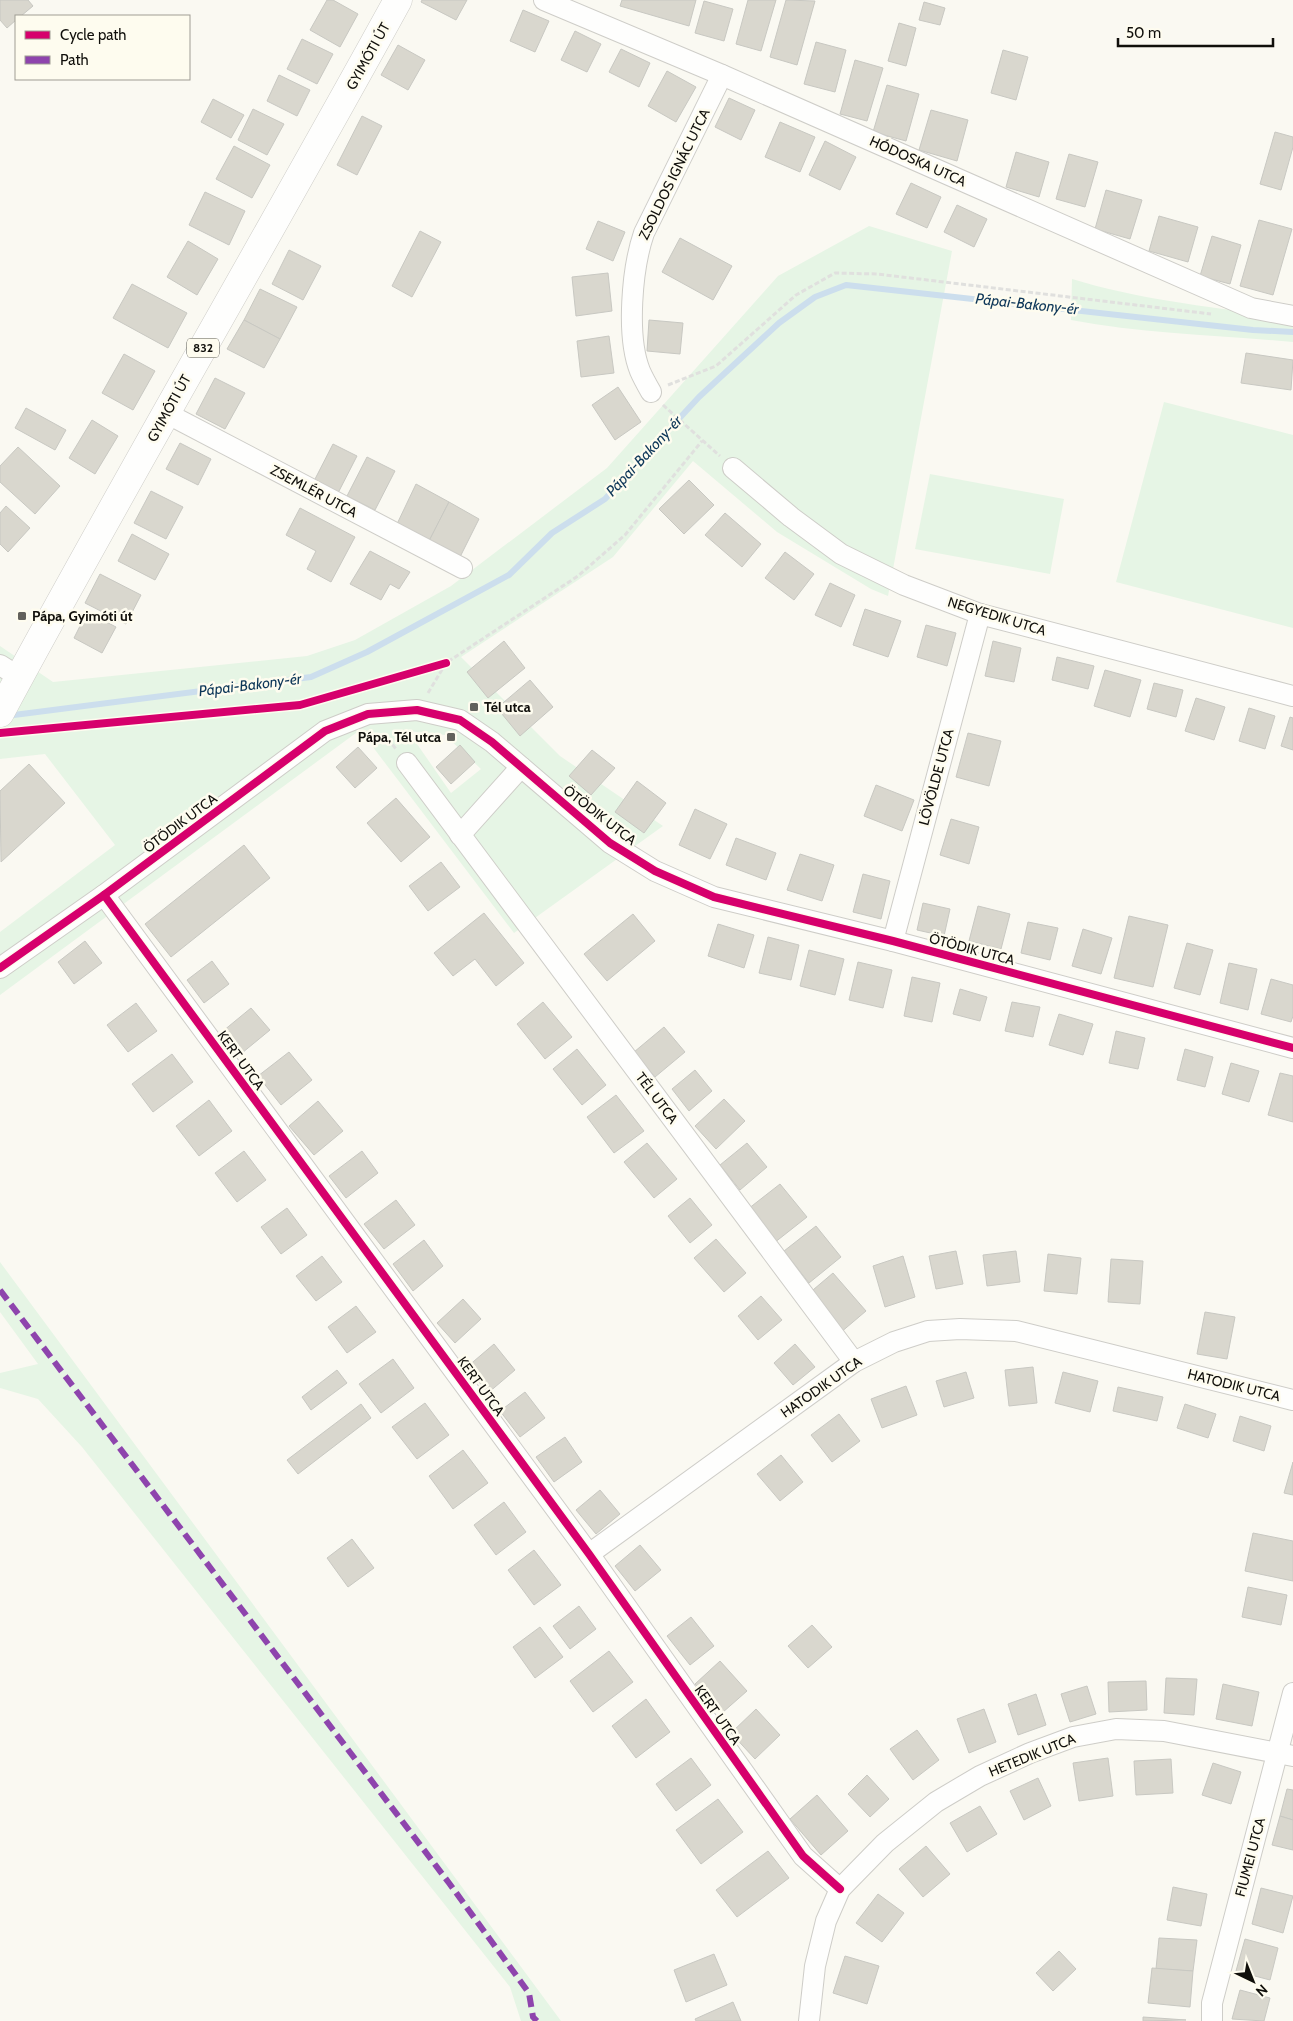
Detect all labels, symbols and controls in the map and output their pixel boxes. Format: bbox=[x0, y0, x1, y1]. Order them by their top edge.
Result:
legend bbox=[15, 15, 190, 80]
scale bar bbox=[1118, 15, 1273, 47]
street label: GYIMÓTI ÚT bbox=[342, 19, 394, 93]
text: 50 m bbox=[1126, 24, 1161, 42]
text: Cycle path bbox=[60, 26, 126, 44]
text: Path bbox=[60, 51, 89, 69]
street label: ZSOLDOS IGNÁC UTCA bbox=[634, 105, 714, 242]
street label: HÓDOSKA UTCA bbox=[867, 132, 970, 191]
water label: Pápai-Bakony-ér bbox=[975, 290, 1081, 319]
road number: 832 bbox=[187, 338, 219, 358]
street label: GYIMÓTI ÚT bbox=[143, 371, 195, 445]
water label: Pápai-Bakony-ér bbox=[602, 411, 687, 500]
street label: ZSEMLÉR UTCA bbox=[267, 461, 361, 522]
street label: NEGYEDIK UTCA bbox=[946, 592, 1049, 640]
place label: Pápa, Gyimóti út bbox=[32, 607, 133, 625]
marker: Pápa, Gyimóti út bbox=[16, 610, 28, 622]
water label: Pápai-Bakony-ér bbox=[198, 670, 304, 700]
place label: Tél utca bbox=[484, 698, 531, 716]
marker: Tél utca bbox=[468, 701, 480, 713]
street label: LÖVÖLDE UTCA bbox=[914, 726, 958, 827]
place label: Pápa, Tél utca bbox=[358, 728, 441, 746]
marker: Pápa, Tél utca bbox=[445, 731, 457, 743]
street label: ÖTÖDIK UTCA bbox=[560, 781, 640, 849]
street label: ÖTÖDIK UTCA bbox=[140, 789, 221, 857]
street label: ÖTÖDIK UTCA bbox=[927, 929, 1017, 969]
street label: KERT UTCA bbox=[213, 1027, 269, 1094]
street label: TÉL UTCA bbox=[632, 1069, 682, 1128]
street label: HATODIK UTCA bbox=[777, 1352, 865, 1422]
street label: KERT UTCA bbox=[453, 1353, 509, 1420]
street label: HATODIK UTCA bbox=[1186, 1365, 1283, 1405]
street label: KERT UTCA bbox=[691, 1682, 745, 1749]
street label: HETEDIK UTCA bbox=[986, 1729, 1078, 1781]
street label: FIUMEI UTCA bbox=[1231, 1815, 1269, 1899]
north arrow bbox=[1228, 1956, 1278, 2006]
text: N bbox=[1252, 1981, 1272, 2000]

